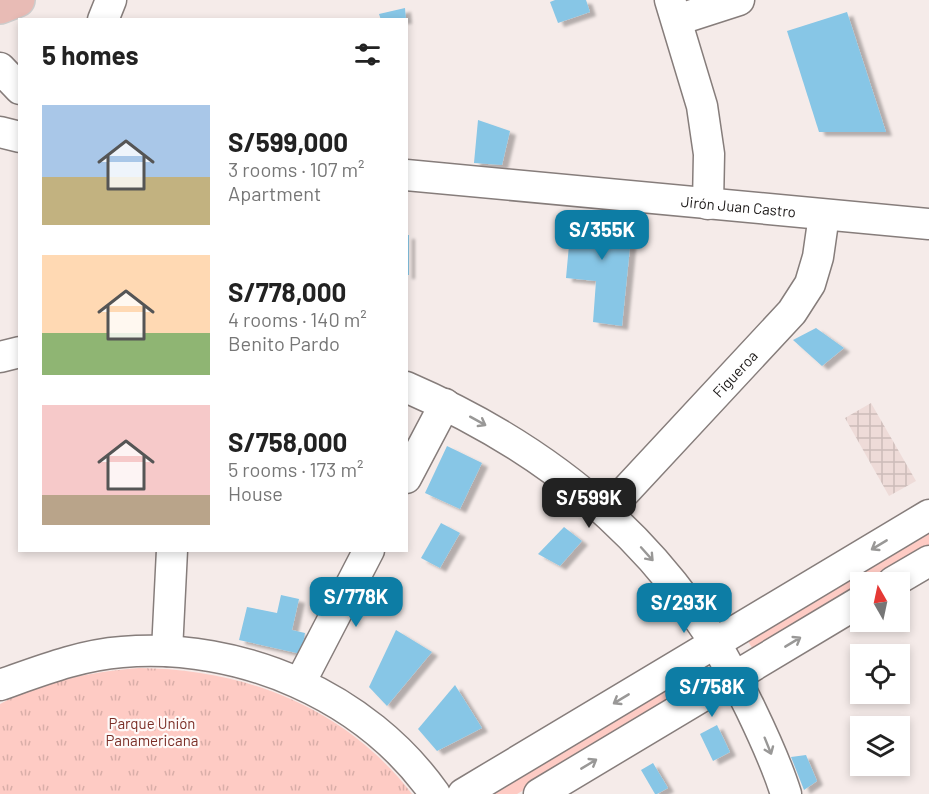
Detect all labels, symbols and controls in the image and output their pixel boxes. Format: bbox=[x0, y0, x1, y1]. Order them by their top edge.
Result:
icon: filters bbox=[351, 38, 384, 71]
text: 5 homes bbox=[42, 39, 139, 70]
text: S/599,000 bbox=[228, 126, 348, 157]
icon: home bbox=[90, 129, 162, 201]
text: 3 rooms · 107 m² bbox=[228, 157, 364, 181]
text: Apartment bbox=[228, 181, 321, 205]
street label: Jirón Juan Castro bbox=[680, 192, 797, 221]
pin: S/355K bbox=[553, 210, 651, 261]
text: S/355K bbox=[569, 217, 635, 241]
text: S/778,000 bbox=[228, 276, 346, 307]
icon: home bbox=[90, 279, 162, 351]
text: 4 rooms · 140 m² bbox=[228, 307, 367, 331]
text: Benito Pardo bbox=[228, 331, 340, 355]
street label: Figueroa bbox=[708, 346, 761, 401]
one-way arrow bbox=[469, 415, 486, 427]
text: S/758,000 bbox=[228, 426, 347, 457]
icon: home bbox=[90, 429, 162, 501]
text: 5 rooms · 173 m² bbox=[228, 457, 363, 481]
pin: S/599K bbox=[540, 478, 638, 529]
text: House bbox=[228, 481, 283, 505]
text: S/599K bbox=[556, 485, 622, 509]
one-way arrow bbox=[871, 540, 888, 552]
one-way arrow bbox=[640, 546, 654, 561]
north arrow bbox=[850, 572, 910, 632]
map controls bbox=[850, 572, 910, 776]
pin: S/778K bbox=[307, 577, 405, 628]
pin: S/293K bbox=[635, 583, 733, 634]
text: S/778K bbox=[324, 584, 388, 608]
text: S/293K bbox=[651, 590, 717, 614]
one-way arrow bbox=[784, 636, 801, 648]
button: locate bbox=[850, 644, 910, 704]
pin: S/758K bbox=[663, 667, 761, 718]
text: S/758K bbox=[679, 674, 745, 698]
one-way arrow bbox=[613, 694, 630, 706]
park label: Parque Unión Panamericana bbox=[105, 714, 199, 749]
button: layers bbox=[850, 716, 910, 776]
one-way arrow bbox=[763, 737, 774, 755]
one-way arrow bbox=[580, 758, 597, 770]

